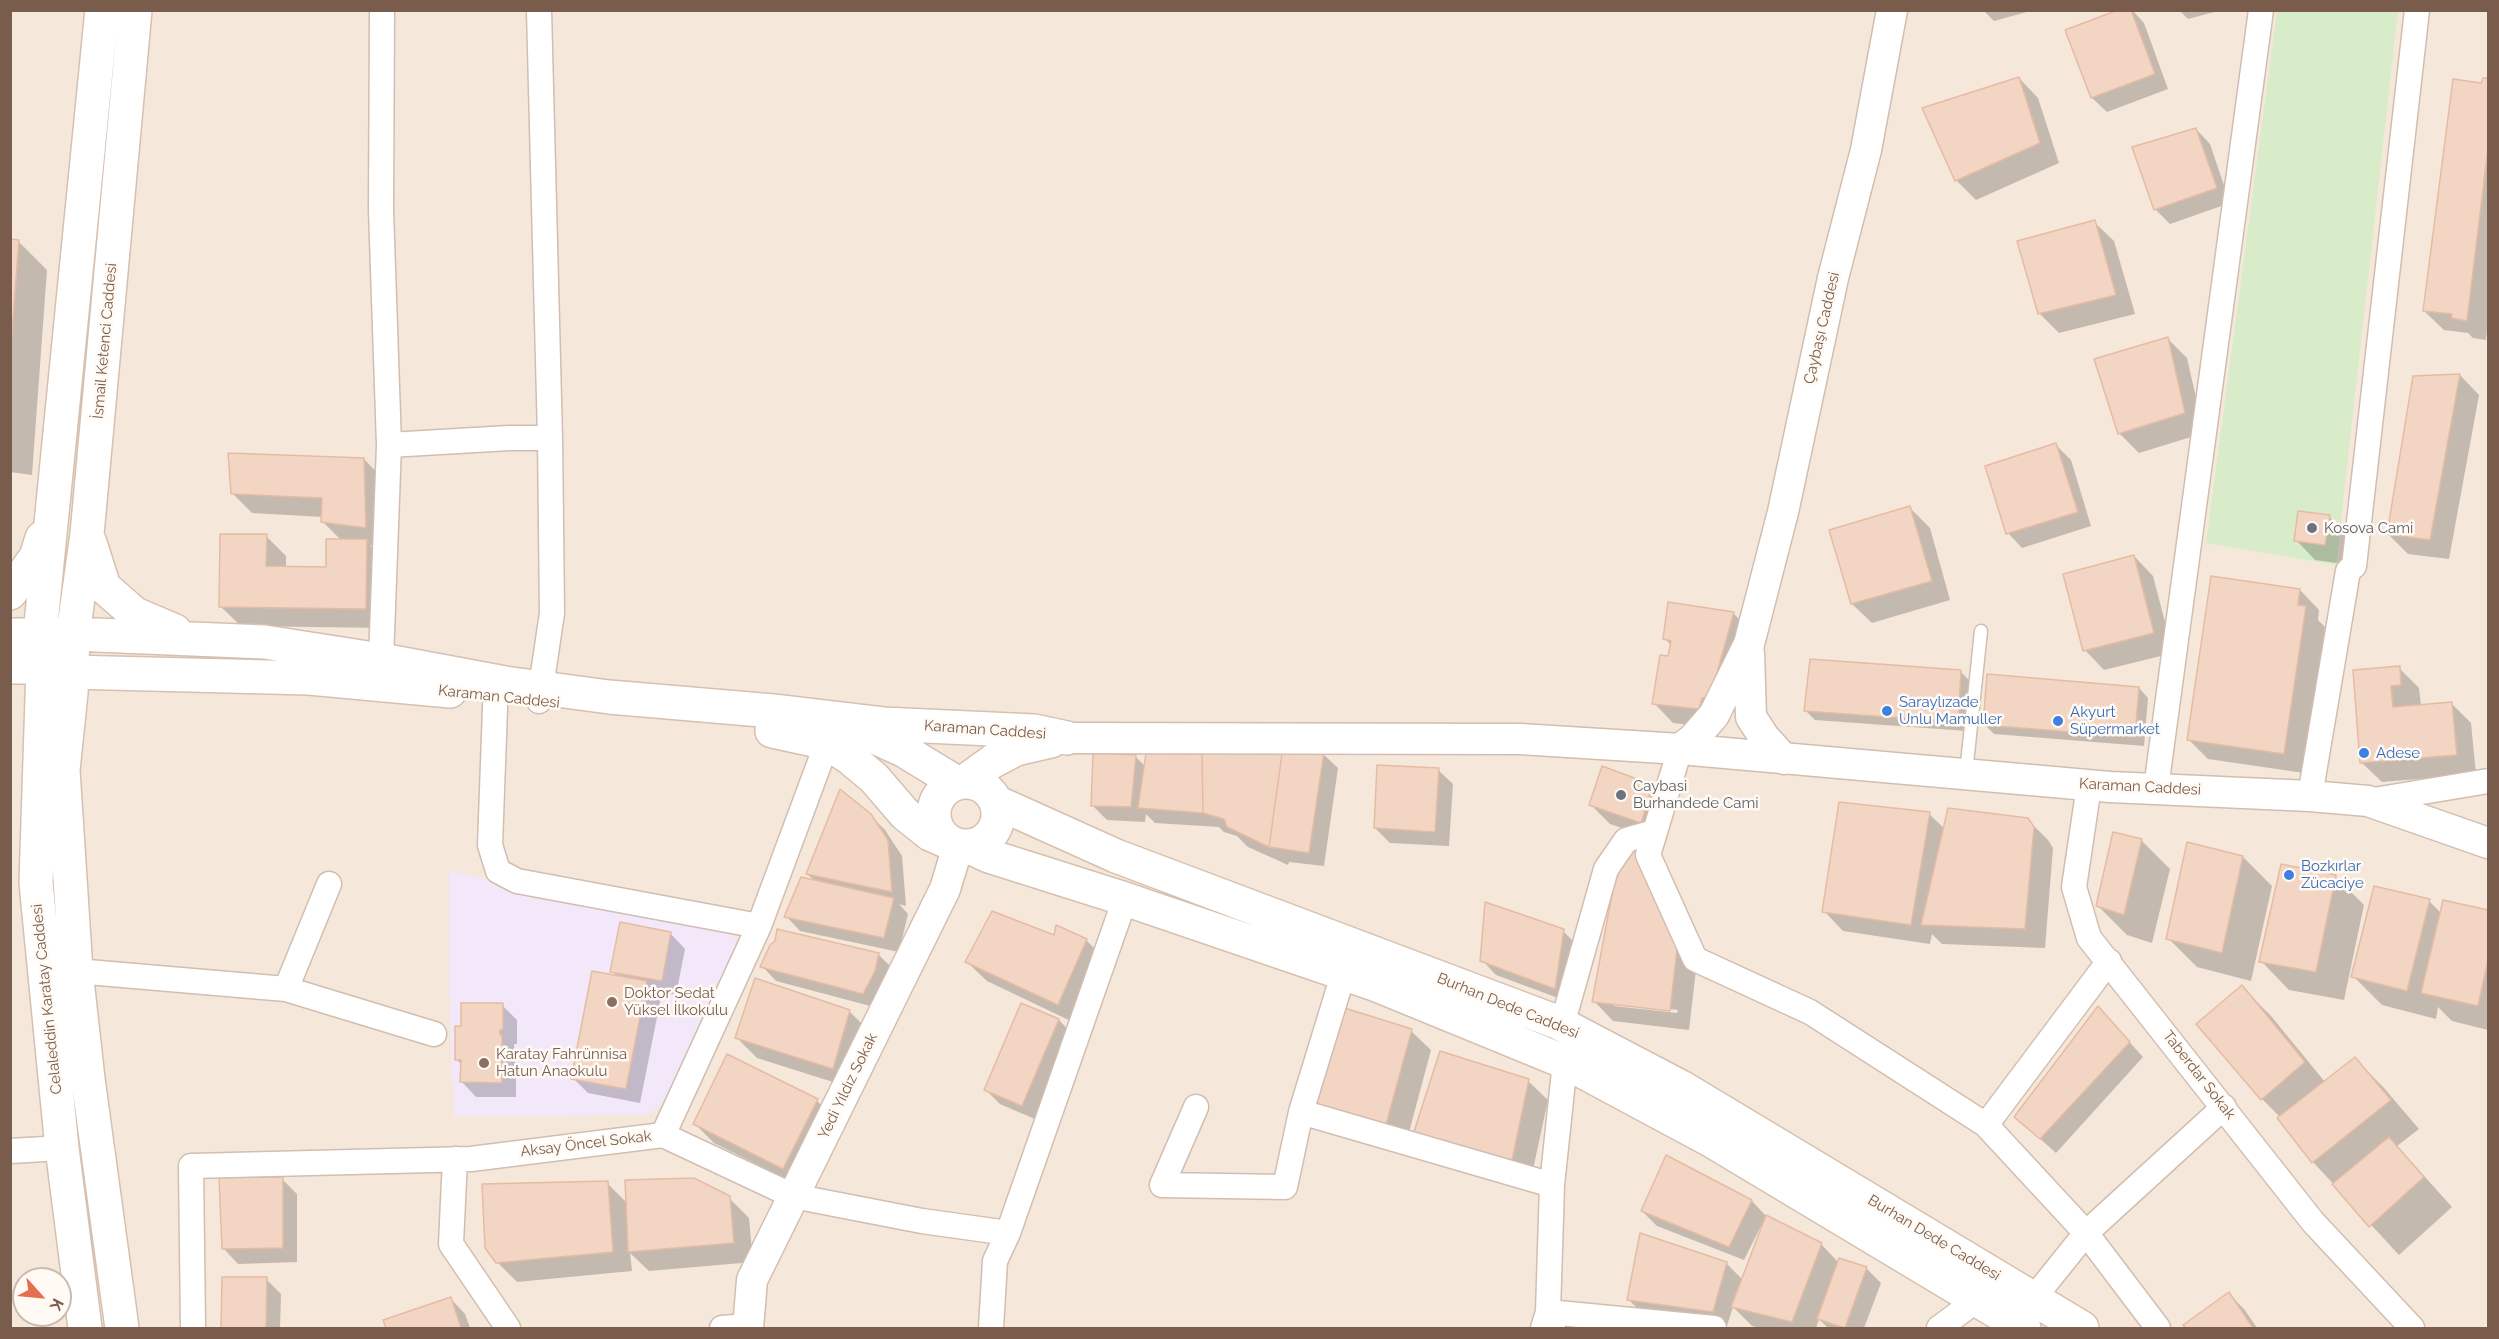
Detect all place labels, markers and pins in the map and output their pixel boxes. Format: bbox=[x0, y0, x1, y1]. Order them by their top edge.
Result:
place label: Kosova Cami bbox=[2324, 519, 2413, 537]
marker: Kosova Cami bbox=[2305, 521, 2319, 535]
place label: Saraylızade Unlu Mamuller bbox=[1899, 693, 2002, 728]
place label: Akyurt Süpermarket bbox=[2070, 703, 2160, 738]
marker: Saraylızade Unlu Mamuller bbox=[1880, 704, 1894, 718]
marker: Akyurt Süpermarket bbox=[2051, 714, 2065, 728]
place label: Adese bbox=[2376, 744, 2420, 762]
marker: Adese bbox=[2357, 746, 2371, 760]
place label: Caybasi Burhandede Cami bbox=[1633, 777, 1758, 812]
marker: Caybasi Burhandede Cami bbox=[1614, 788, 1628, 802]
place label: Bozkırlar Zücaciye bbox=[2301, 857, 2364, 892]
marker: Bozkırlar Zücaciye bbox=[2282, 868, 2296, 882]
place label: Doktor Sedat Yüksel İlkokulu bbox=[624, 984, 728, 1019]
marker: Doktor Sedat Yüksel İlkokulu bbox=[605, 995, 619, 1009]
place label: Karatay Fahrünnisa Hatun Anaokulu bbox=[496, 1045, 627, 1080]
marker: Karatay Fahrünnisa Hatun Anaokulu bbox=[477, 1056, 491, 1070]

